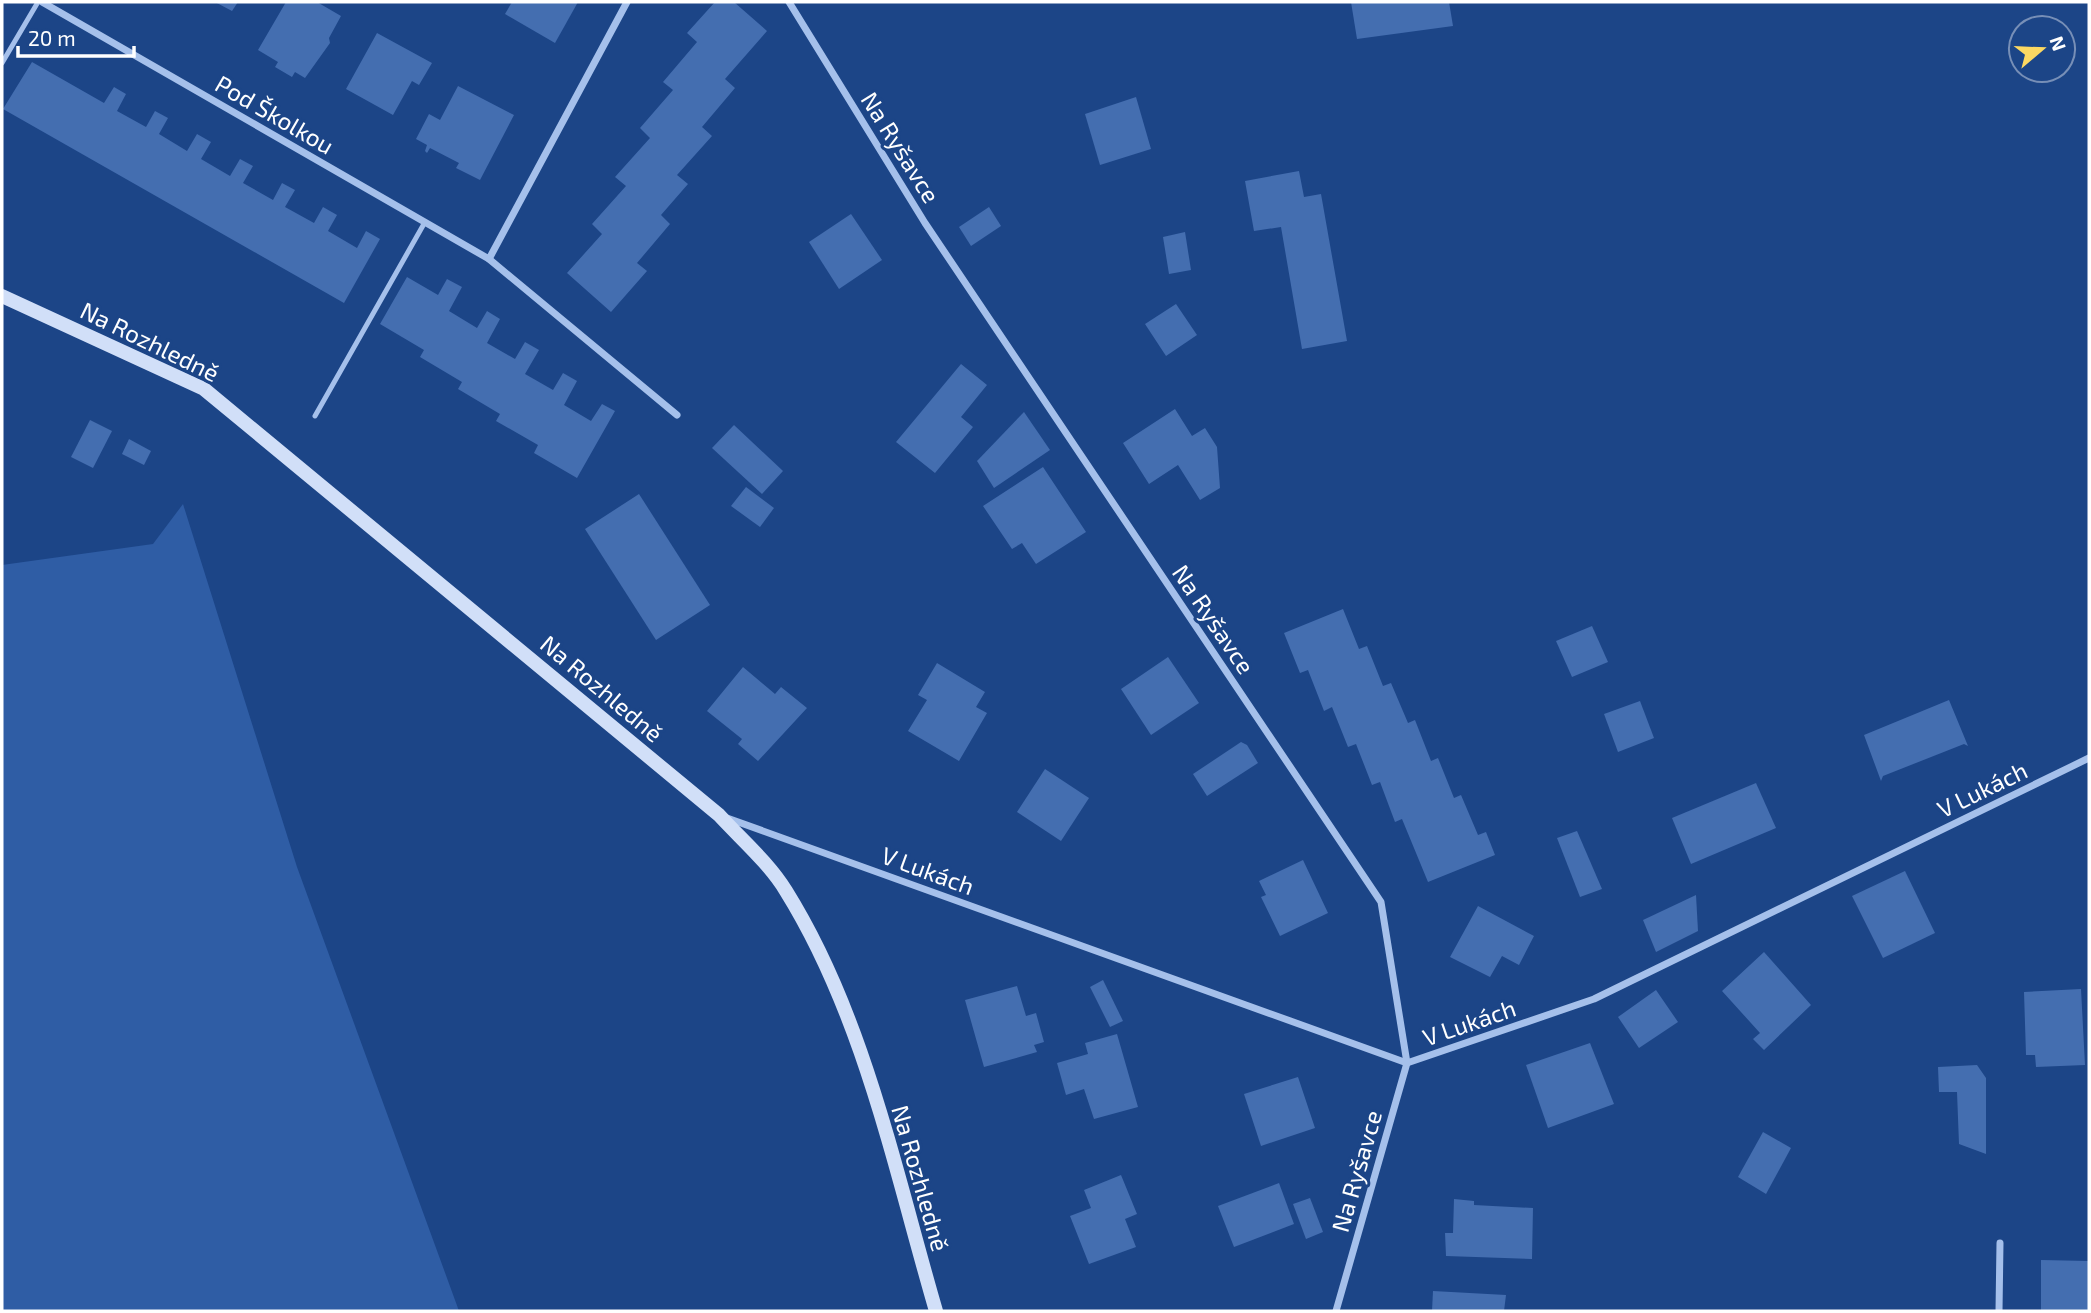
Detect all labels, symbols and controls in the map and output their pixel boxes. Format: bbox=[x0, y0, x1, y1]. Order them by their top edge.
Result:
scale bar bbox=[18, 14, 133, 58]
north arrow bbox=[2007, 14, 2077, 84]
text: 20 m bbox=[28, 25, 76, 50]
text: N bbox=[2045, 33, 2072, 54]
street label: Pod Školkou bbox=[211, 68, 339, 160]
street label: Na Ryšavce bbox=[855, 86, 947, 208]
street label: Na Rozhledně bbox=[76, 295, 224, 387]
street label: Na Ryšavce bbox=[1167, 559, 1261, 679]
street label: Na Rozhledně bbox=[535, 629, 669, 747]
street label: V Lukách bbox=[1932, 755, 2032, 823]
street label: V Lukách bbox=[878, 840, 978, 900]
street label: V Lukách bbox=[1419, 993, 1519, 1051]
street label: Na Rozhledně bbox=[886, 1102, 956, 1254]
street label: Na Ryšavce bbox=[1325, 1107, 1387, 1235]

